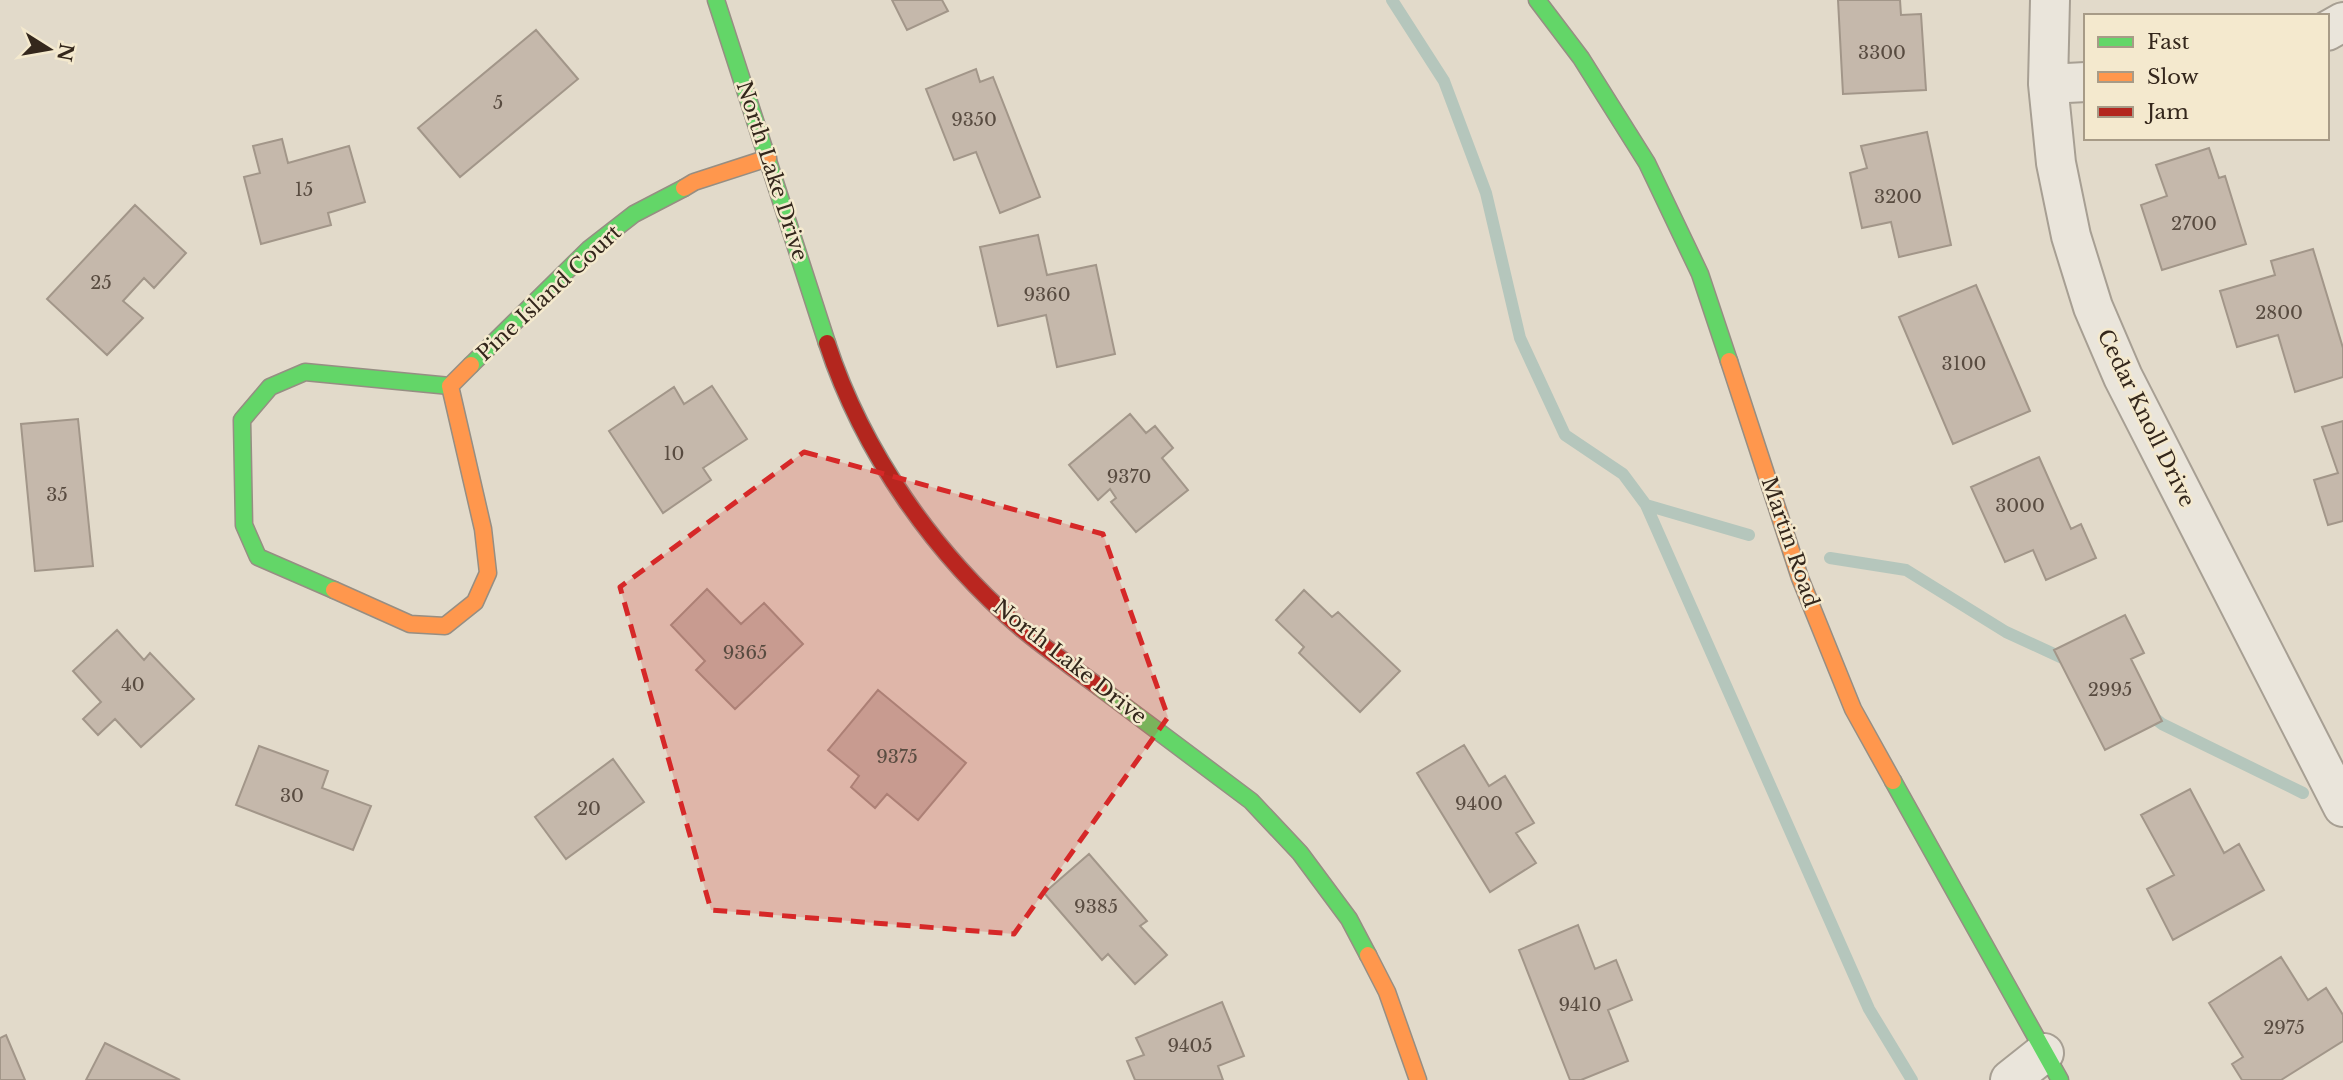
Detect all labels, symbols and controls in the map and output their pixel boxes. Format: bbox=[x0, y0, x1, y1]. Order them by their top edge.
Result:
north arrow bbox=[14, 14, 84, 84]
legend bbox=[2084, 14, 2329, 140]
text: Fast bbox=[2147, 29, 2189, 55]
text: N bbox=[52, 41, 78, 63]
house number: 3300 bbox=[1858, 42, 1906, 64]
text: Slow bbox=[2147, 64, 2199, 90]
street label: North Lake Drive bbox=[731, 78, 813, 264]
house number: 5 bbox=[493, 92, 503, 114]
text: Jam bbox=[2144, 99, 2189, 125]
house number: 9350 bbox=[951, 109, 997, 131]
house number: 15 bbox=[295, 179, 313, 201]
house number: 3200 bbox=[1874, 186, 1922, 208]
house number: 2700 bbox=[2171, 213, 2217, 235]
street label: Pine Island Court bbox=[471, 219, 627, 367]
house number: 25 bbox=[90, 272, 112, 294]
house number: 9360 bbox=[1023, 284, 1071, 306]
house number: 2800 bbox=[2255, 302, 2303, 324]
street label: Cedar Knoll Drive bbox=[2092, 325, 2200, 511]
house number: 3100 bbox=[1942, 353, 1986, 375]
house number: 10 bbox=[664, 443, 684, 465]
house number: 9370 bbox=[1107, 466, 1151, 488]
street label: Martin Road bbox=[1756, 473, 1824, 611]
house number: 35 bbox=[46, 484, 68, 506]
house number: 3000 bbox=[1995, 495, 2045, 517]
street label: North Lake Drive bbox=[988, 594, 1152, 730]
house number: 9365 bbox=[723, 642, 767, 664]
house number: 40 bbox=[121, 674, 145, 696]
house number: 2995 bbox=[2088, 679, 2132, 701]
house number: 9375 bbox=[876, 746, 918, 768]
house number: 30 bbox=[280, 785, 304, 807]
house number: 9400 bbox=[1455, 793, 1503, 815]
house number: 20 bbox=[577, 798, 601, 820]
house number: 9385 bbox=[1074, 896, 1118, 918]
house number: 9410 bbox=[1559, 994, 1601, 1016]
house number: 2975 bbox=[2263, 1017, 2305, 1039]
house number: 9405 bbox=[1167, 1035, 1213, 1057]

